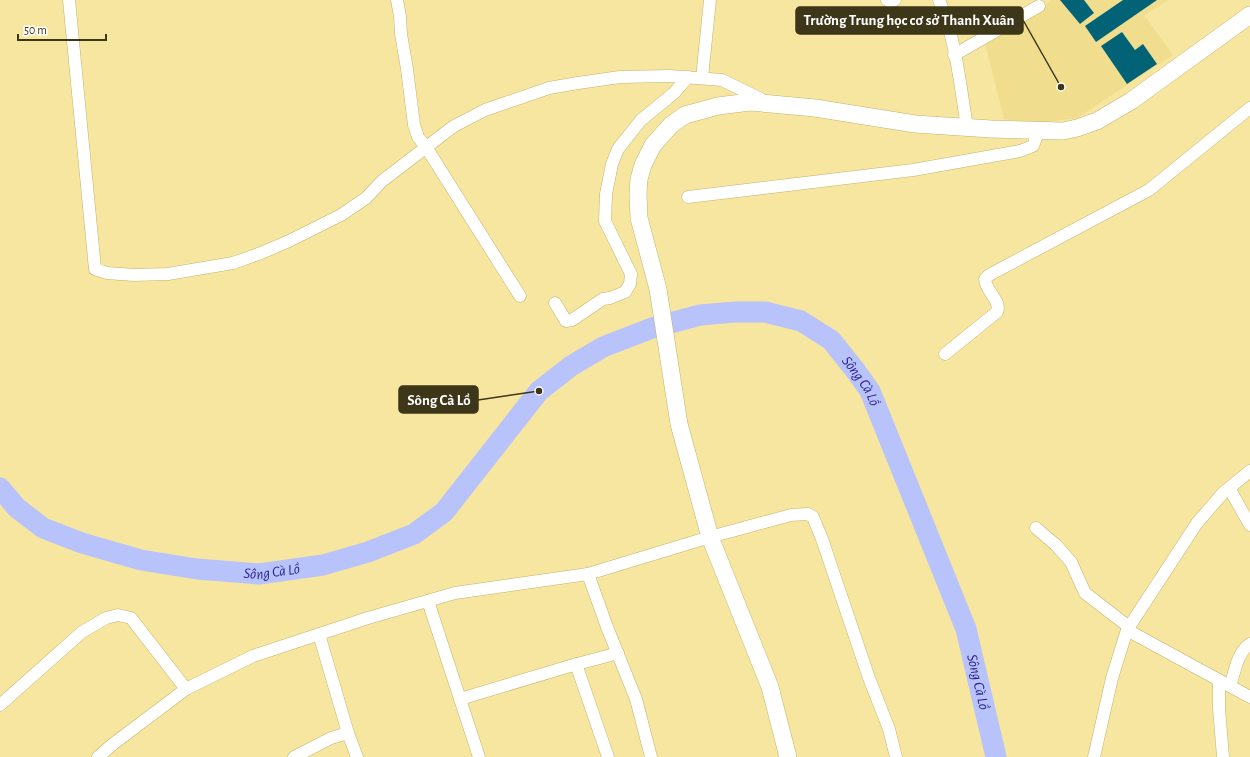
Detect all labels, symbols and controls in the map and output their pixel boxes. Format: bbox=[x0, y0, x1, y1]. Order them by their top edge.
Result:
callout: Trường Trung học cơ sở Thanh Xuân bbox=[796, 7, 1023, 34]
text: Trường Trung học cơ sở Thanh Xuân bbox=[803, 13, 1015, 28]
scale bar bbox=[18, 16, 106, 42]
text: 50 m bbox=[24, 24, 47, 36]
water label: Sông Cà Lồ bbox=[839, 353, 882, 408]
callout: Sông Cà Lồ bbox=[399, 386, 478, 413]
text: Sông Cà Lồ bbox=[407, 393, 471, 408]
water label: Sông Cà Lồ bbox=[243, 561, 301, 582]
water label: Sông Cà Lồ bbox=[964, 653, 992, 711]

